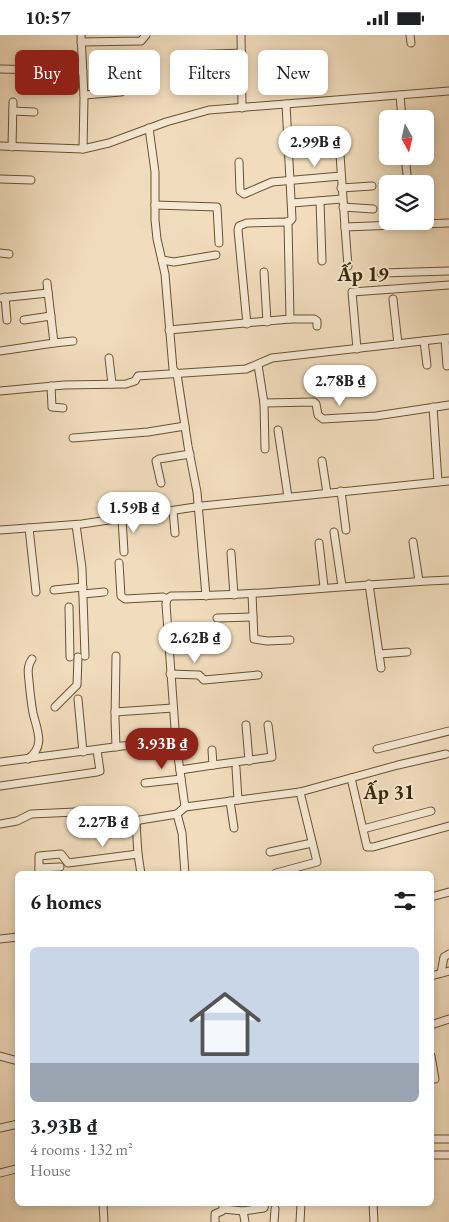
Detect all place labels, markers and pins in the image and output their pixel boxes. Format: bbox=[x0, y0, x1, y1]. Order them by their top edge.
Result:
pin: 2.99B ₫ bbox=[269, 125, 361, 168]
pin: 2.78B ₫ bbox=[294, 365, 386, 407]
pin: 1.59B ₫ bbox=[88, 491, 180, 534]
pin: 2.62B ₫ bbox=[149, 621, 241, 664]
pin: 3.93B ₫ bbox=[116, 727, 208, 770]
pin: 2.27B ₫ bbox=[57, 805, 149, 848]

